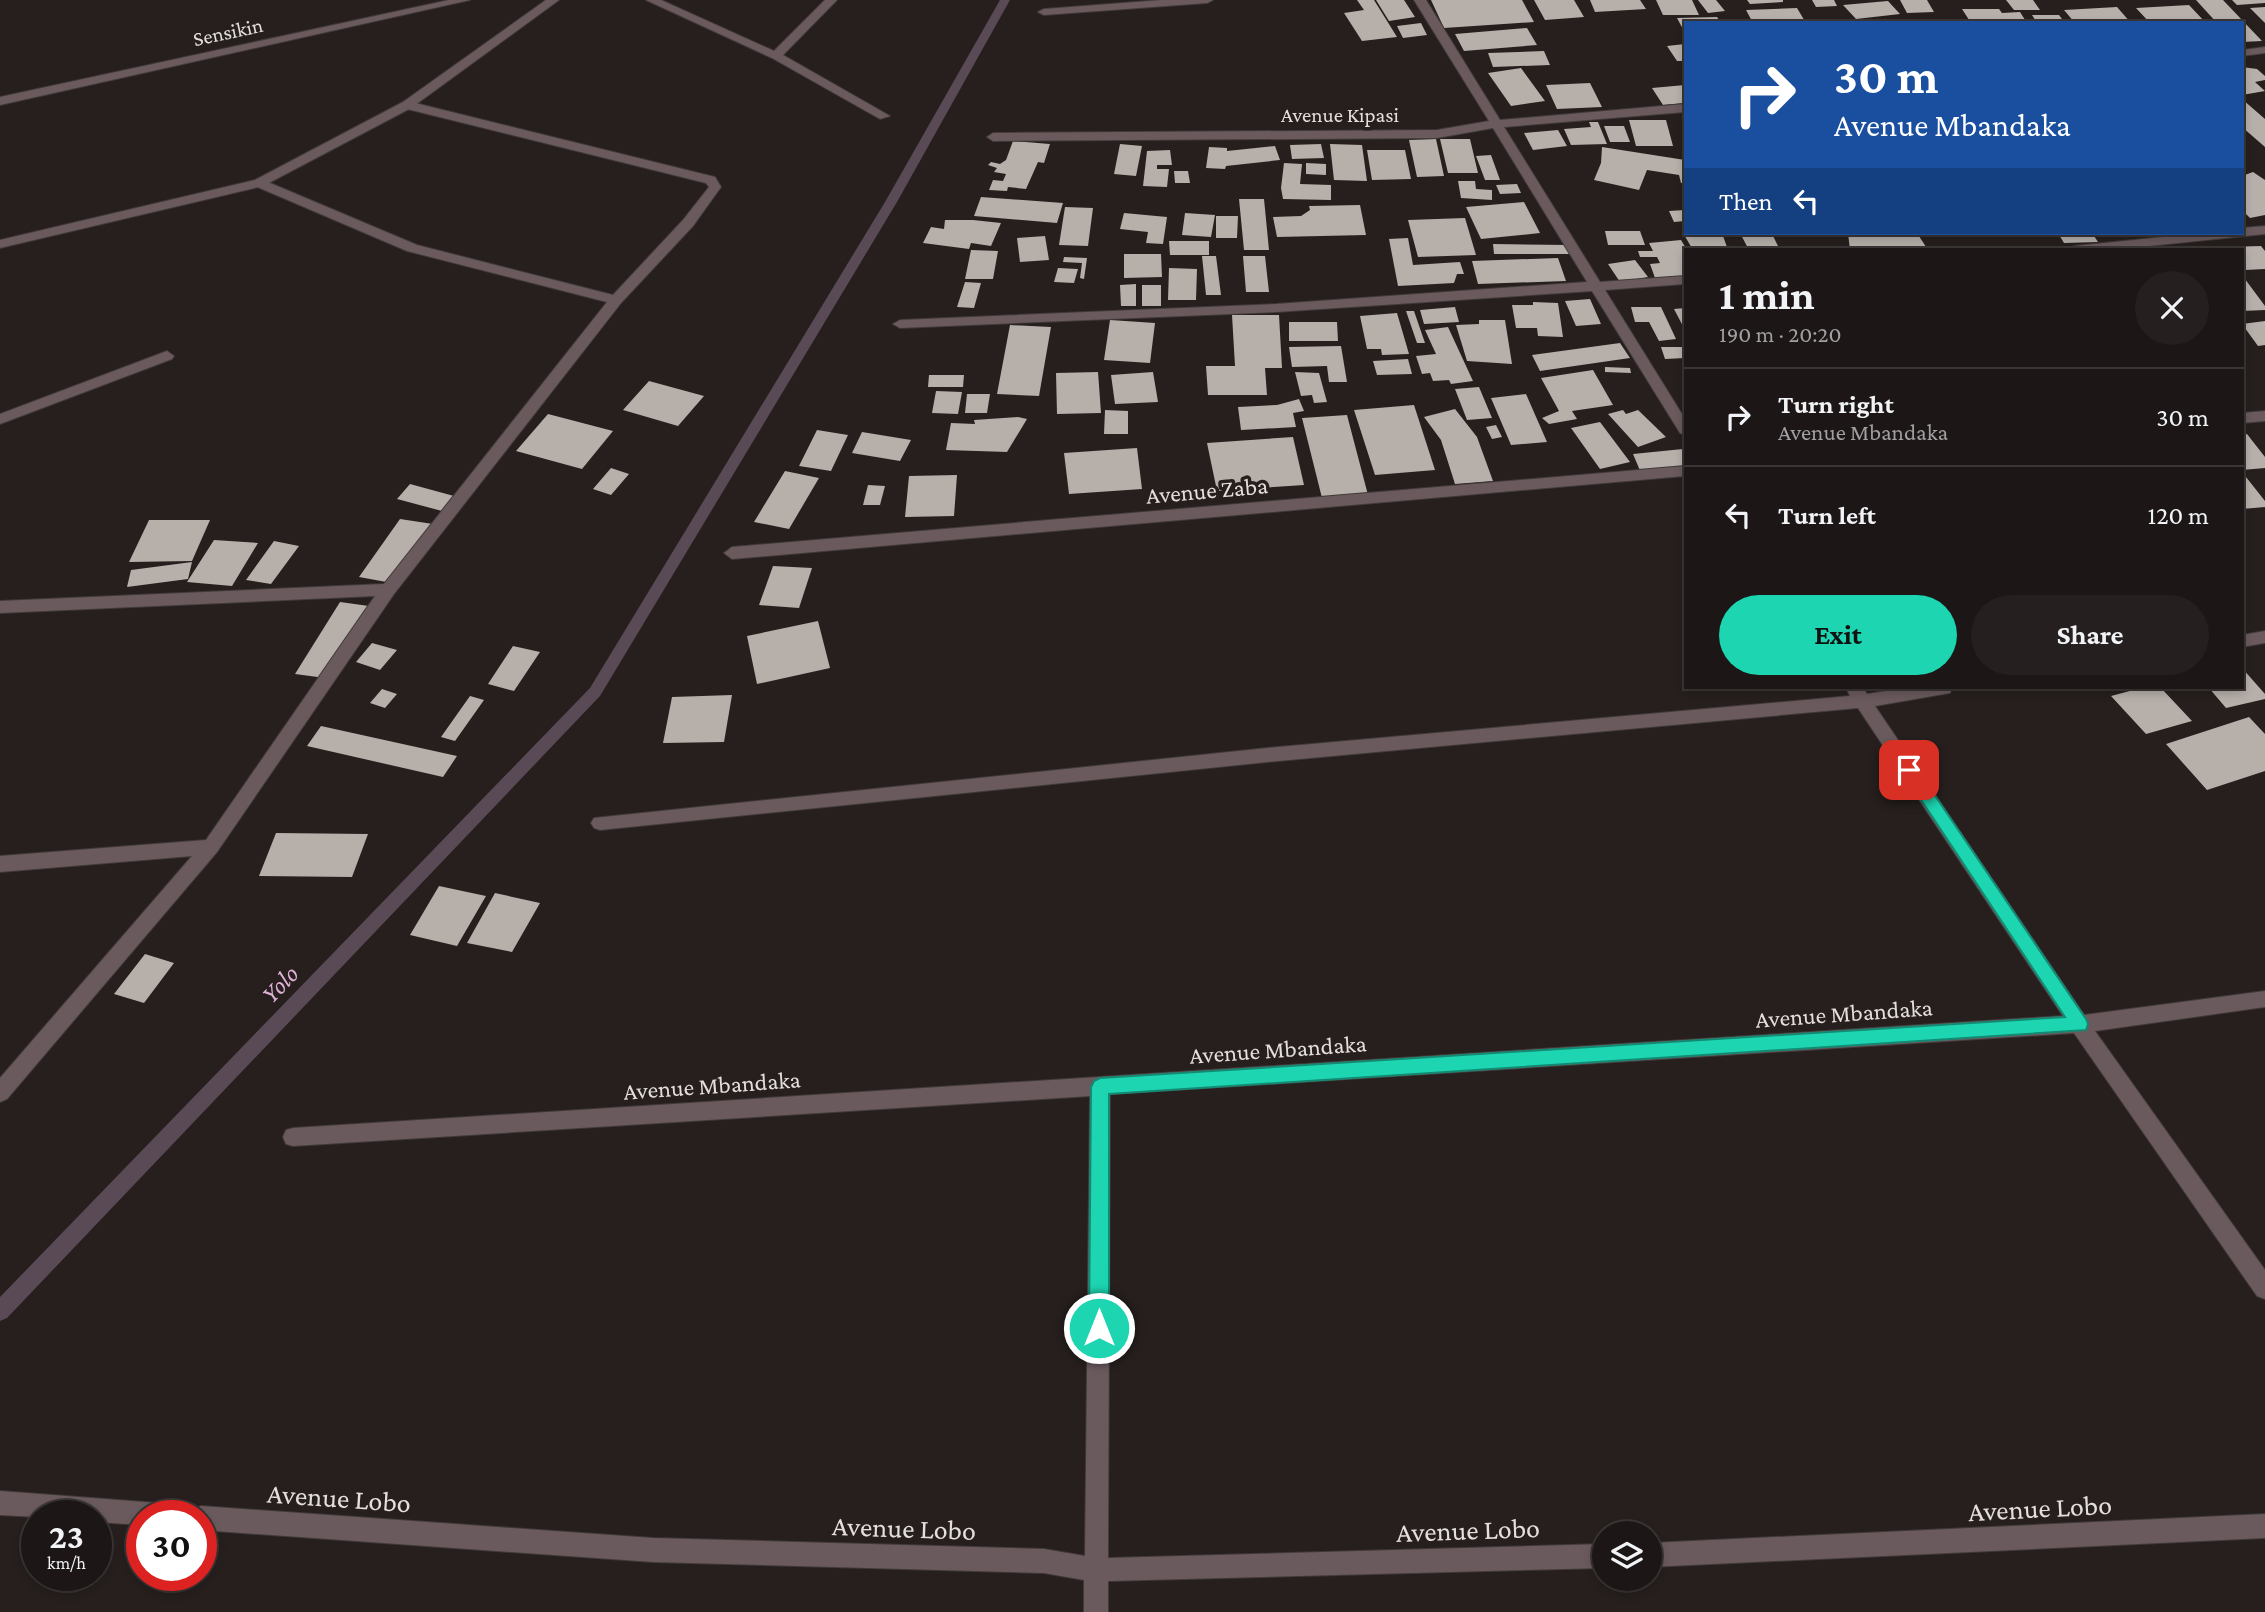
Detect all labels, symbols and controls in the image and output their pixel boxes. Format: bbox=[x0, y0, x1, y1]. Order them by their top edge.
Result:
street label: Sensikin bbox=[191, 13, 265, 51]
icon: right bbox=[1719, 49, 1810, 140]
text: 30 m bbox=[1834, 49, 1939, 104]
street label: Avenue Kipasi bbox=[1281, 103, 1399, 127]
text: Avenue Mbandaka bbox=[1834, 107, 2071, 143]
icon: left bbox=[1787, 182, 1825, 220]
text: Then bbox=[1719, 187, 1773, 216]
text: 1 min bbox=[1719, 271, 1815, 318]
button: close bbox=[2135, 271, 2209, 345]
text: 190 m · 20:20 bbox=[1719, 321, 1841, 347]
text: Turn right bbox=[1778, 390, 1894, 419]
icon: right bbox=[1719, 398, 1757, 436]
text: 30 m bbox=[2156, 403, 2209, 432]
text: Avenue Mbandaka bbox=[1778, 419, 1948, 445]
street label: Avenue Zaba bbox=[1145, 471, 1269, 509]
icon: left bbox=[1719, 496, 1757, 534]
text: Turn left bbox=[1778, 501, 1876, 530]
text: 120 m bbox=[2148, 501, 2209, 530]
button: Exit bbox=[1719, 595, 1957, 675]
button: Share bbox=[1971, 595, 2209, 675]
pin bbox=[1879, 740, 1939, 800]
icon: arrive bbox=[1890, 751, 1928, 789]
water label: Yolo bbox=[255, 959, 305, 1009]
street label: Avenue Mbandaka bbox=[1754, 993, 1934, 1033]
street label: Avenue Mbandaka bbox=[1188, 1029, 1368, 1069]
street label: Avenue Mbandaka bbox=[622, 1065, 802, 1105]
position arrow bbox=[1062, 1291, 1136, 1365]
street label: Avenue Lobo bbox=[266, 1478, 412, 1518]
street label: Avenue Lobo bbox=[1967, 1489, 2113, 1527]
speed limit sign: 30 bbox=[126, 1500, 217, 1591]
street label: Avenue Lobo bbox=[832, 1510, 976, 1546]
street label: Avenue Lobo bbox=[1396, 1512, 1540, 1548]
text: 23 bbox=[49, 1517, 84, 1556]
map controls bbox=[1592, 1521, 1662, 1591]
button: layers bbox=[1592, 1521, 1662, 1591]
text: km/h bbox=[47, 1553, 86, 1573]

